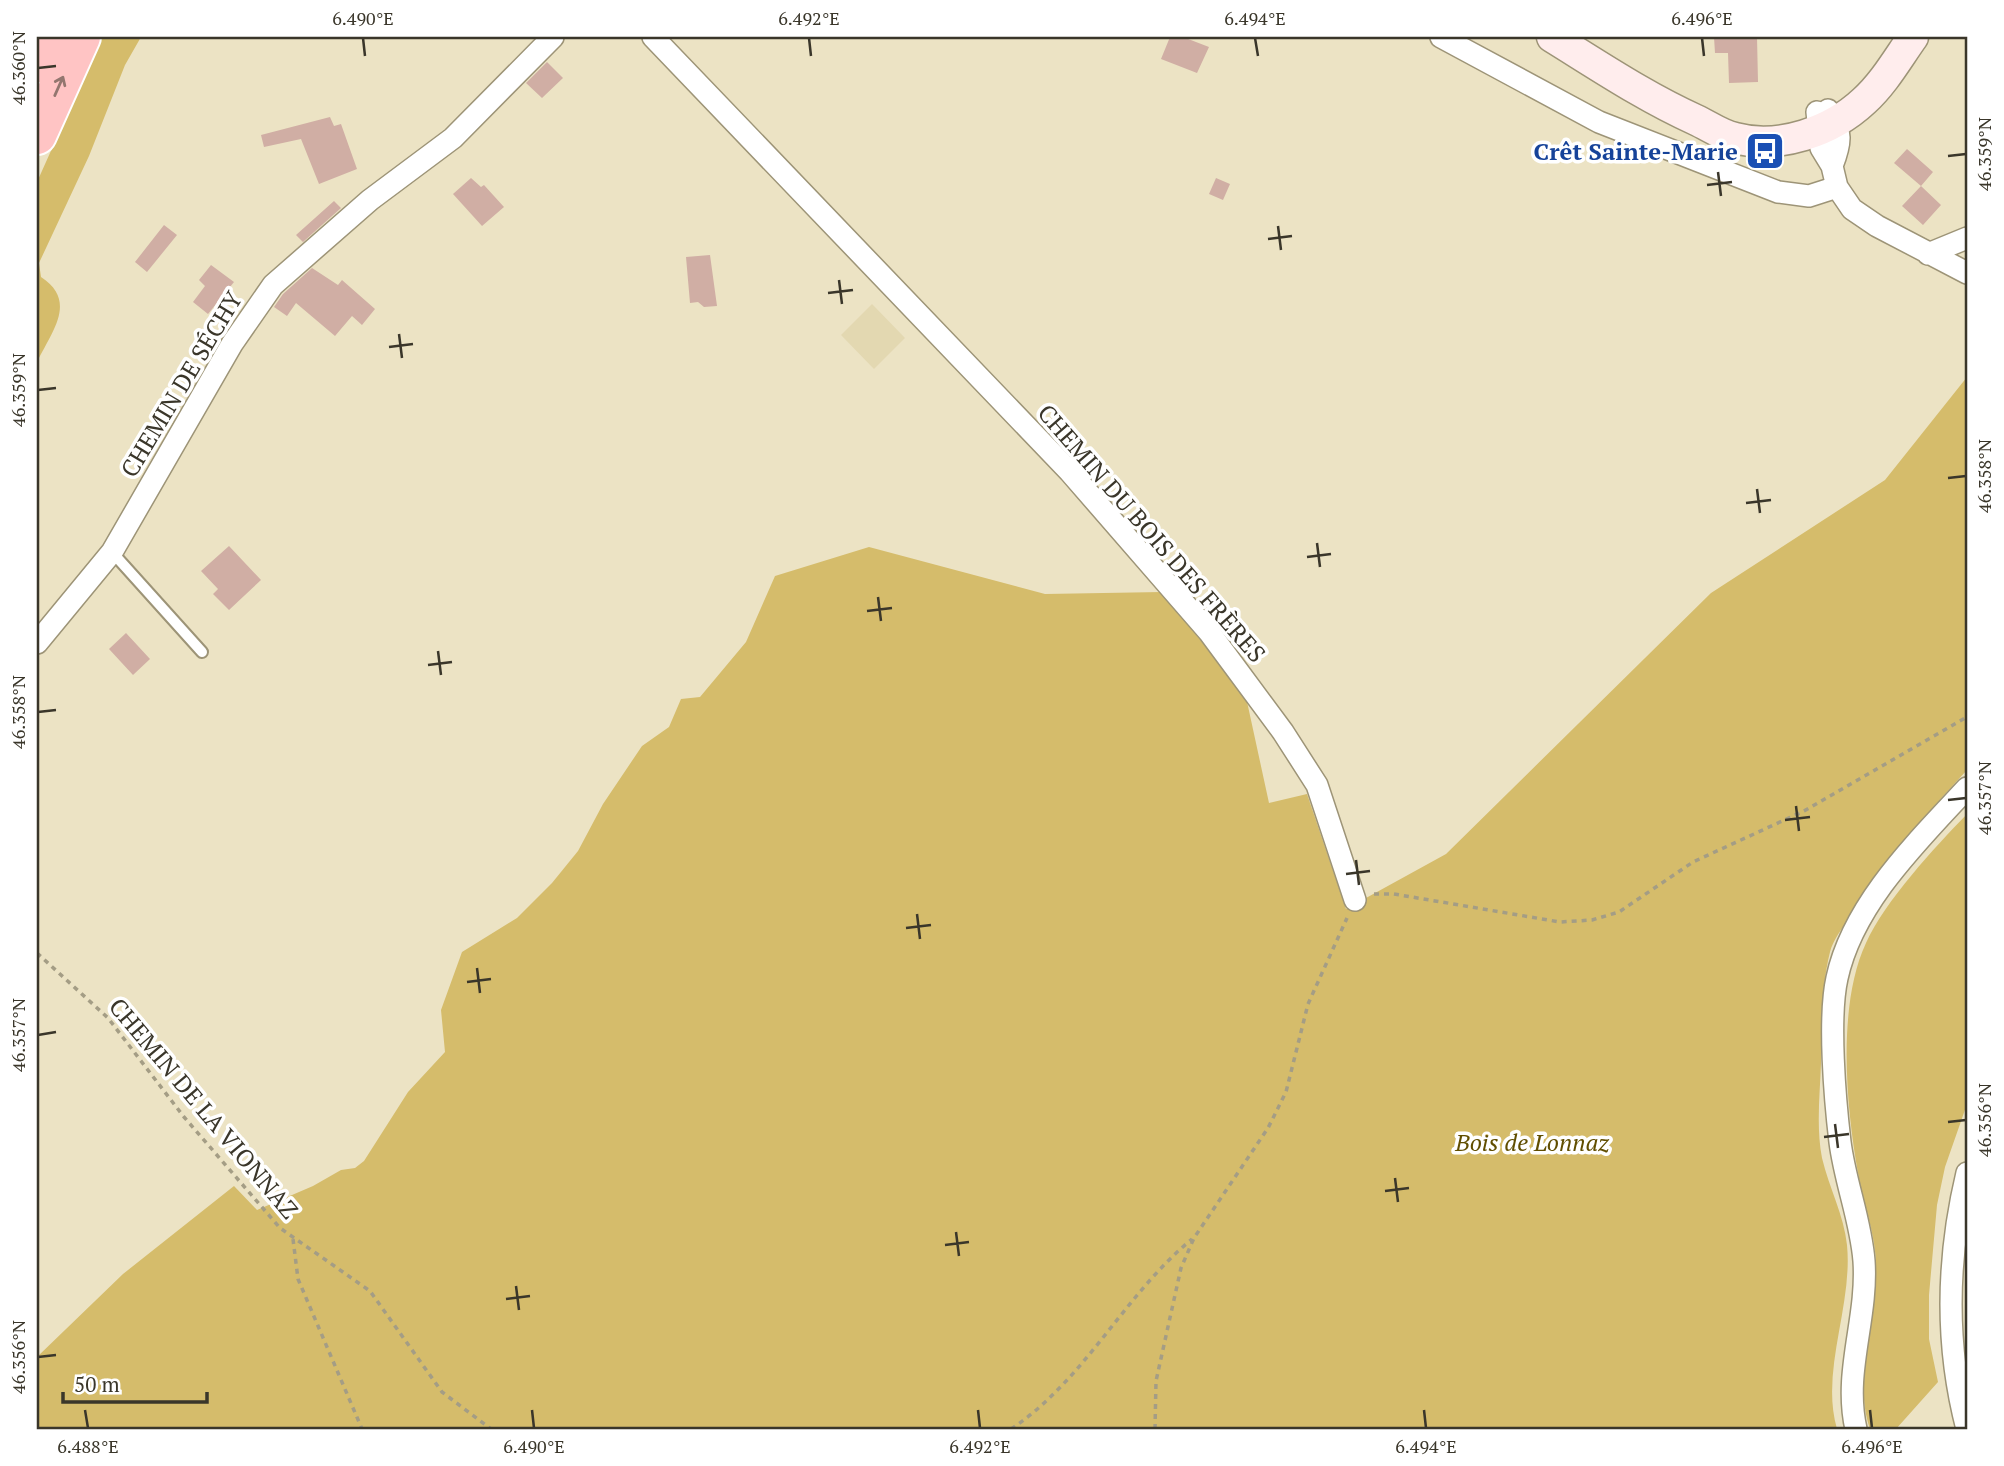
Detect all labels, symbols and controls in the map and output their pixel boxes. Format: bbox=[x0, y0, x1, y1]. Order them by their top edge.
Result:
text: 6.490°E bbox=[332, 6, 394, 30]
text: 6.492°E bbox=[778, 6, 840, 30]
text: 6.494°E bbox=[1224, 6, 1286, 30]
text: 6.496°E bbox=[1671, 6, 1733, 30]
text: 46.360°N bbox=[6, 31, 30, 105]
one-way arrow bbox=[53, 75, 66, 97]
text: 46.359°N bbox=[1972, 117, 1996, 191]
bus stop icon: Crêt Sainte-Marie bbox=[1744, 130, 1786, 172]
place label: Crêt Sainte-Marie bbox=[1534, 135, 1738, 167]
street label: CHEMIN DE SÉCHY bbox=[113, 285, 249, 483]
text: 46.359°N bbox=[6, 353, 30, 427]
street label: CHEMIN DU BOIS DES FRÈRES bbox=[1031, 397, 1273, 669]
text: 46.358°N bbox=[1972, 439, 1996, 513]
text: 46.358°N bbox=[6, 675, 30, 749]
text: 46.357°N bbox=[1972, 761, 1996, 835]
street label: CHEMIN DE LA VIONNAZ bbox=[102, 991, 306, 1225]
text: 46.357°N bbox=[6, 998, 30, 1072]
text: 46.356°N bbox=[1972, 1083, 1996, 1157]
park label: Bois de Lonnaz bbox=[1454, 1126, 1609, 1158]
text: 46.356°N bbox=[6, 1320, 30, 1394]
scale bar bbox=[63, 1361, 206, 1405]
text: 50 m bbox=[74, 1370, 120, 1398]
text: 6.488°E bbox=[57, 1434, 119, 1458]
text: 6.490°E bbox=[503, 1434, 565, 1458]
text: 6.492°E bbox=[949, 1434, 1011, 1458]
text: 6.494°E bbox=[1395, 1434, 1457, 1458]
text: 6.496°E bbox=[1841, 1434, 1903, 1458]

